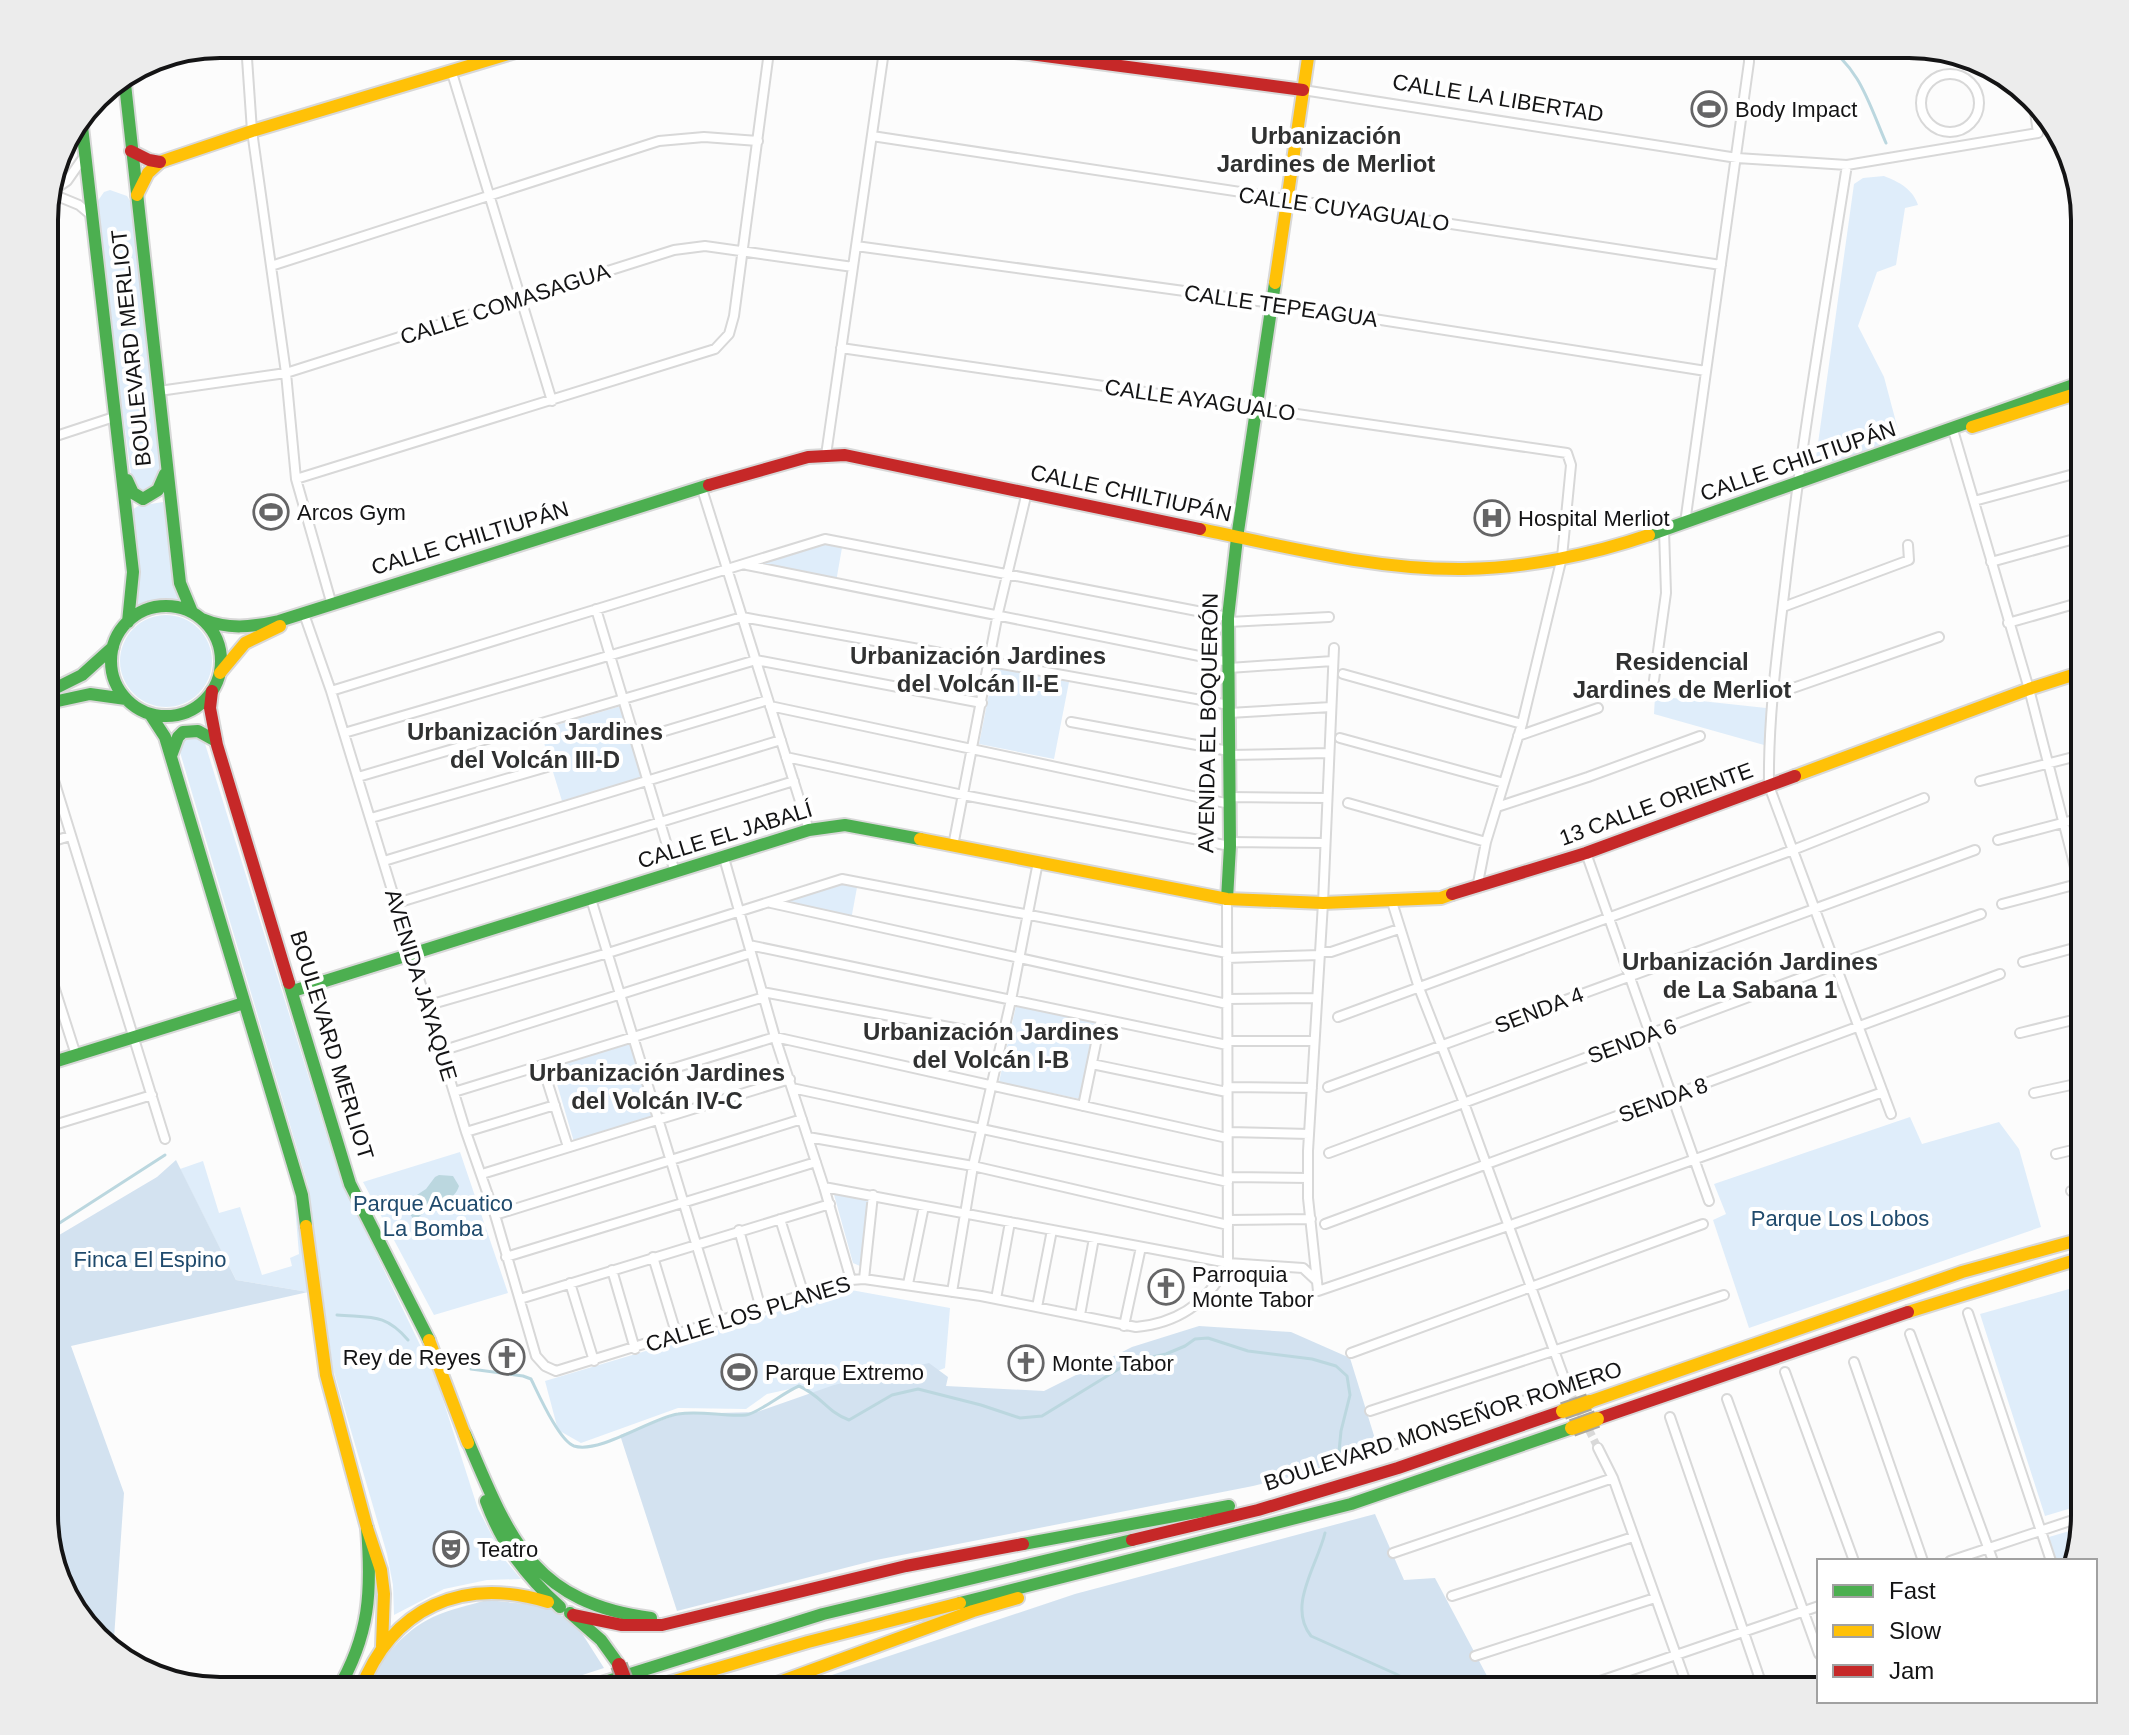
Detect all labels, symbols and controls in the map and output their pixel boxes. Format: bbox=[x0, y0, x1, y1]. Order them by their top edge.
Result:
street label: CALLE LA LIBERTAD bbox=[1391, 69, 1605, 127]
sports icon: Body Impact bbox=[1690, 90, 1728, 128]
place label: Body Impact bbox=[1735, 97, 1857, 122]
district label: Urbanización Jardines de Merliot bbox=[1217, 122, 1435, 177]
street label: CALLE CUYAGUALO bbox=[1237, 182, 1451, 236]
street label: BOULEVARD MERLIOT bbox=[106, 228, 156, 468]
street label: CALLE COMASAGUA bbox=[397, 258, 613, 350]
street label: CALLE TEPEAGUA bbox=[1183, 280, 1380, 332]
street label: CALLE AYAGUALO bbox=[1103, 374, 1297, 426]
street label: CALLE CHILTIUPÁN bbox=[1697, 416, 1899, 506]
street label: CALLE CHILTIUPÁN bbox=[1028, 459, 1234, 527]
sports icon: Arcos Gym bbox=[252, 493, 290, 531]
street label: CALLE CHILTIUPÁN bbox=[368, 496, 572, 580]
hospital icon: Hospital Merliot bbox=[1473, 499, 1511, 537]
place label: Arcos Gym bbox=[297, 500, 406, 525]
place label: Hospital Merliot bbox=[1518, 506, 1670, 531]
street label: AVENIDA EL BOQUERÓN bbox=[1193, 593, 1223, 853]
district label: Urbanización Jardines del Volcán II-E bbox=[850, 642, 1106, 697]
district label: Residencial Jardines de Merliot bbox=[1573, 648, 1791, 703]
district label: Urbanización Jardines del Volcán III-D bbox=[407, 718, 663, 773]
street label: 13 CALLE ORIENTE bbox=[1556, 757, 1756, 851]
street label: CALLE EL JABALÍ bbox=[635, 796, 816, 873]
street label: AVENIDA JAYAQUE bbox=[380, 886, 462, 1084]
street label: BOULEVARD MERLIOT bbox=[285, 928, 379, 1162]
district label: Urbanización Jardines de La Sabana 1 bbox=[1622, 948, 1878, 1003]
street label: SENDA 4 bbox=[1491, 982, 1587, 1038]
street label: SENDA 6 bbox=[1584, 1013, 1680, 1069]
district label: Urbanización Jardines del Volcán I-B bbox=[863, 1018, 1119, 1073]
district label: Urbanización Jardines del Volcán IV-C bbox=[529, 1059, 785, 1114]
street label: SENDA 8 bbox=[1615, 1072, 1711, 1128]
park label: Parque Acuatico La Bomba bbox=[353, 1191, 513, 1241]
park label: Parque Los Lobos bbox=[1751, 1206, 1929, 1231]
park label: Finca El Espino bbox=[74, 1247, 226, 1272]
place label: Parroquia Monte Tabor bbox=[1192, 1262, 1314, 1312]
church icon: Parroquia Monte Tabor bbox=[1147, 1268, 1185, 1306]
street label: CALLE LOS PLANES bbox=[643, 1271, 853, 1357]
church icon: Rey de Reyes bbox=[488, 1338, 526, 1376]
church icon: Monte Tabor bbox=[1007, 1344, 1045, 1382]
place label: Rey de Reyes bbox=[343, 1345, 481, 1370]
place label: Monte Tabor bbox=[1052, 1351, 1174, 1376]
sports icon: Parque Extremo bbox=[720, 1353, 758, 1391]
street label: BOULEVARD MONSEÑOR ROMERO bbox=[1261, 1356, 1625, 1496]
place label: Parque Extremo bbox=[765, 1360, 924, 1385]
theatre icon: Teatro bbox=[432, 1530, 470, 1568]
place label: Teatro bbox=[477, 1537, 538, 1562]
legend bbox=[1817, 1559, 2097, 1703]
text: Fast bbox=[1889, 1577, 1936, 1604]
text: Slow bbox=[1889, 1617, 1942, 1644]
text: Jam bbox=[1889, 1657, 1934, 1684]

